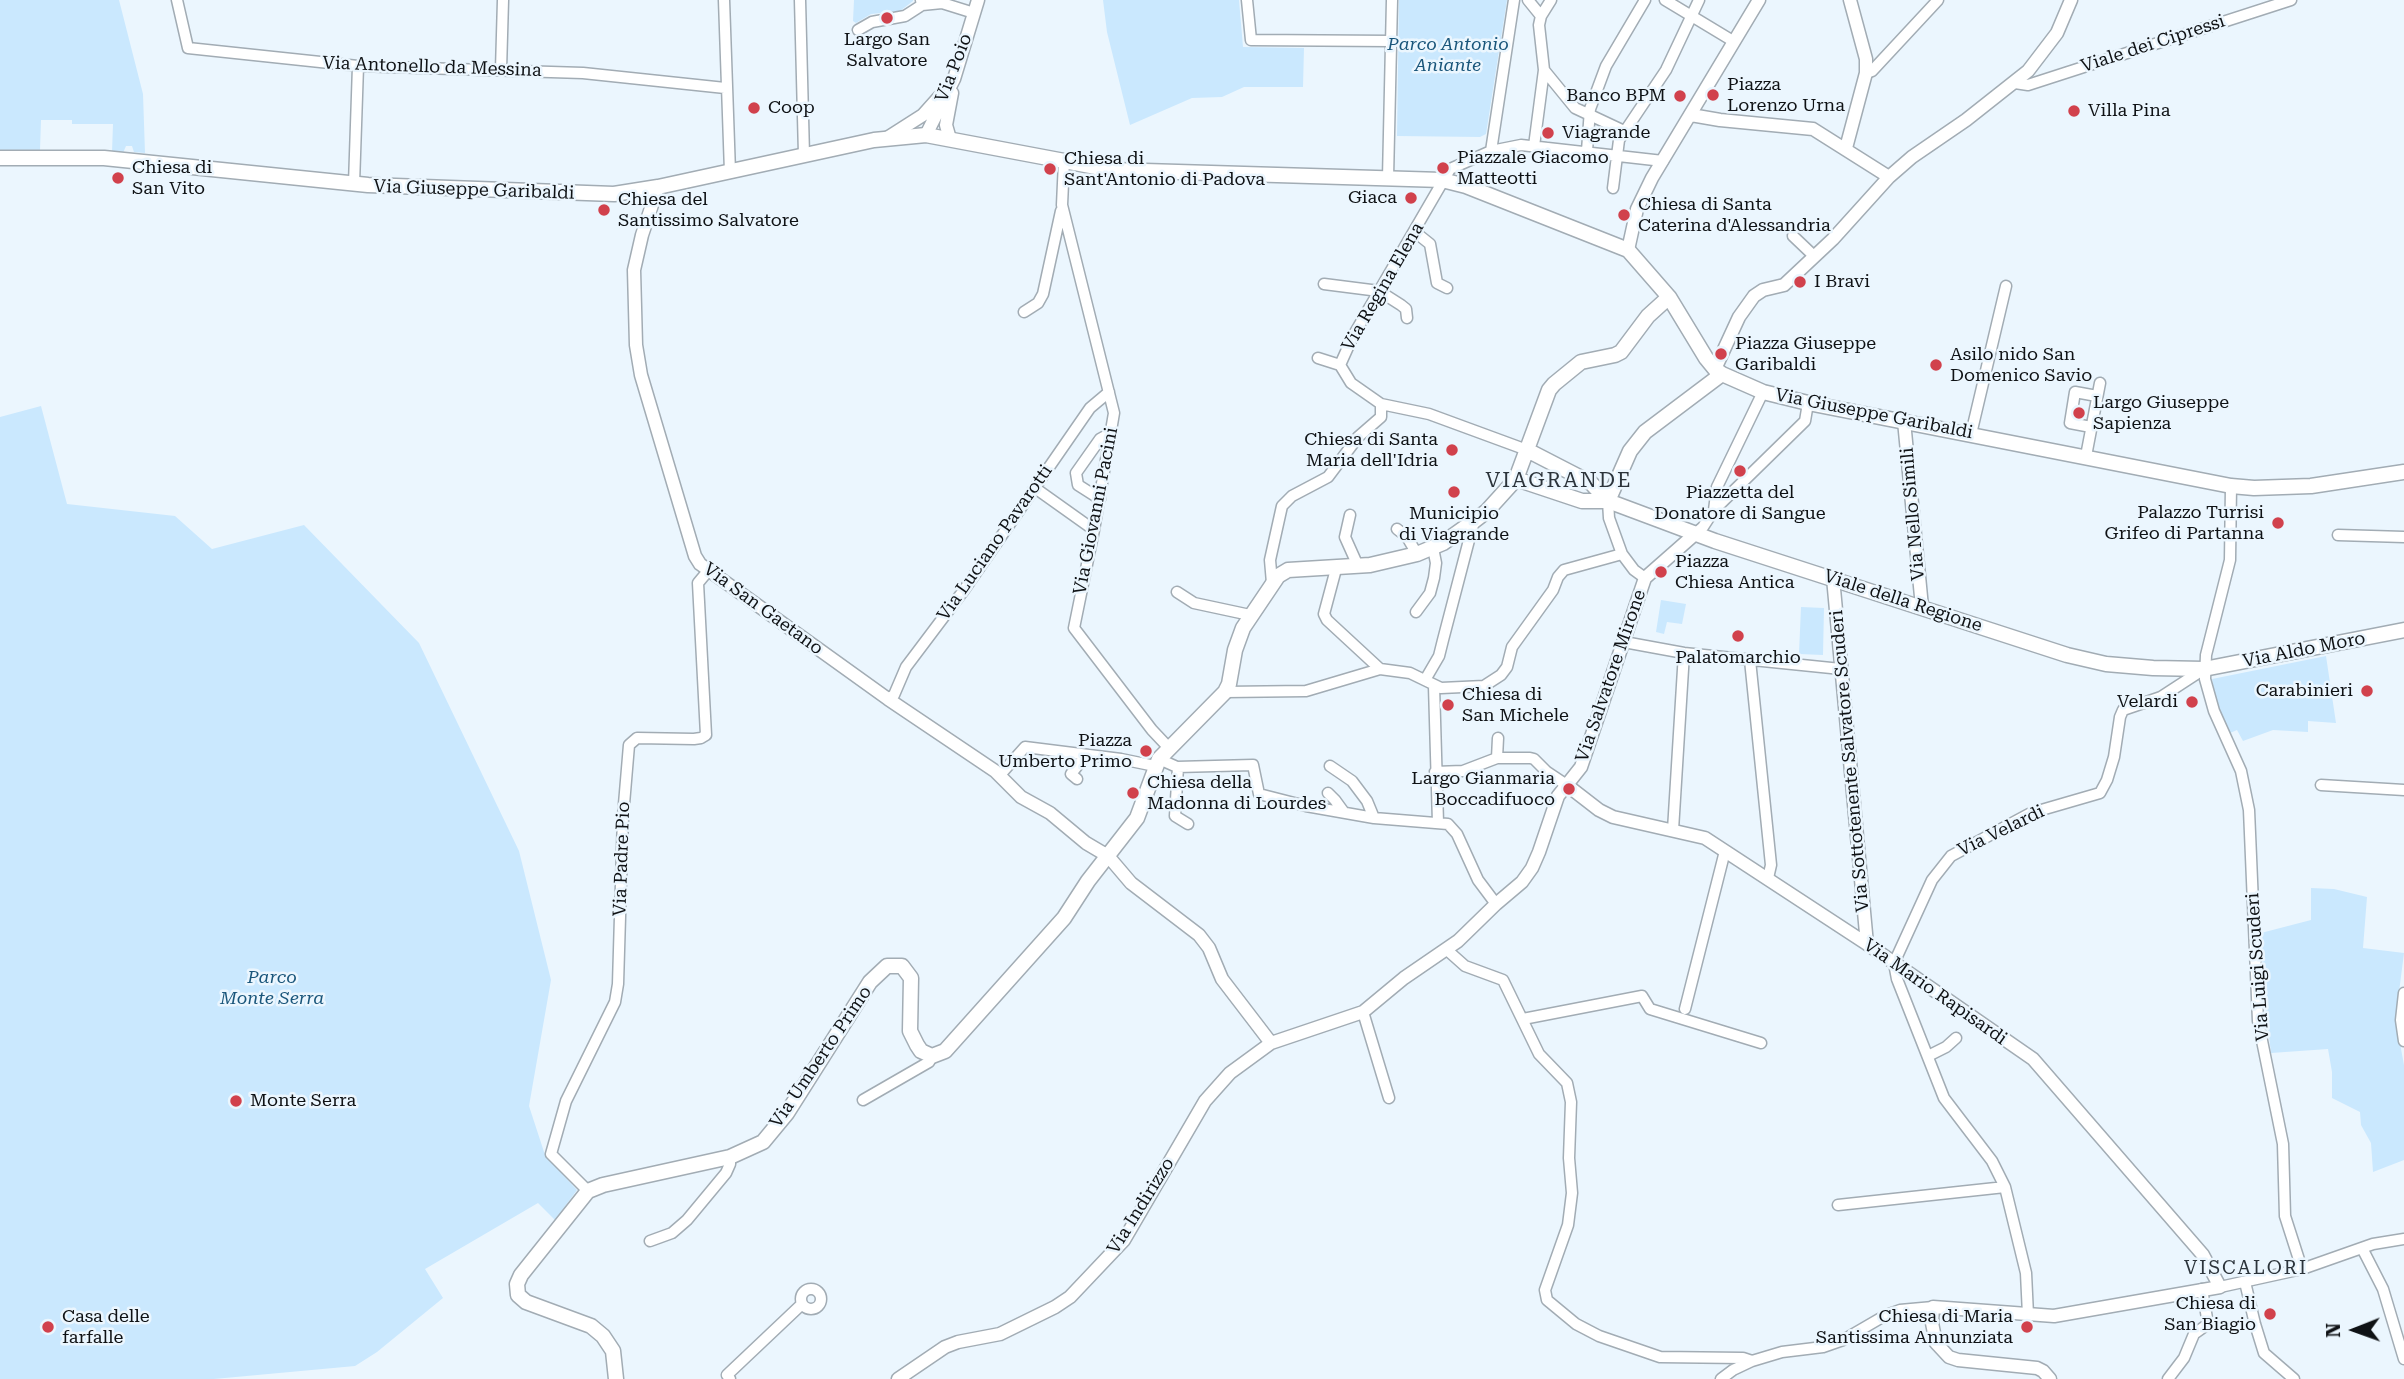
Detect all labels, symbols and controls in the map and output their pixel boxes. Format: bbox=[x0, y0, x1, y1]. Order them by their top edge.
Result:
marker: Largo San Salvatore bbox=[879, 10, 895, 26]
street label: Viale dei Cipressi bbox=[2078, 11, 2228, 77]
place label: Largo San Salvatore bbox=[844, 29, 930, 72]
street label: Via Poio bbox=[931, 31, 977, 105]
park label: Parco Antonio Aniante bbox=[1387, 34, 1509, 76]
street label: Via Antonello da Messina bbox=[322, 52, 542, 82]
place label: Piazza Lorenzo Urna bbox=[1727, 74, 1845, 116]
place label: Banco BPM bbox=[1566, 85, 1666, 107]
marker: Piazza Lorenzo Urna bbox=[1705, 87, 1721, 103]
marker: Banco BPM bbox=[1672, 88, 1688, 104]
place label: Coop bbox=[768, 97, 815, 119]
marker: Coop bbox=[746, 100, 762, 116]
place label: Villa Pina bbox=[2088, 100, 2170, 122]
marker: Villa Pina bbox=[2066, 103, 2082, 119]
place label: Viagrande bbox=[1562, 122, 1650, 144]
marker: Viagrande bbox=[1540, 125, 1556, 141]
place label: Piazzale Giacomo Matteotti bbox=[1457, 147, 1609, 190]
place label: Chiesa di Sant'Antonio di Padova bbox=[1064, 148, 1265, 190]
place label: Chiesa di San Vito bbox=[132, 157, 212, 200]
marker: Piazzale Giacomo Matteotti bbox=[1435, 160, 1451, 176]
marker: Chiesa di Sant'Antonio di Padova bbox=[1042, 161, 1058, 177]
marker: Chiesa di San Vito bbox=[110, 170, 126, 186]
street label: Via Giuseppe Garibaldi bbox=[373, 176, 575, 204]
place label: Giaca bbox=[1348, 187, 1397, 209]
place label: Chiesa del Santissimo Salvatore bbox=[618, 189, 799, 232]
marker: Giaca bbox=[1403, 190, 1419, 206]
place label: Chiesa di Santa Caterina d'Alessandria bbox=[1638, 194, 1831, 236]
marker: Chiesa del Santissimo Salvatore bbox=[596, 202, 612, 218]
marker: Chiesa di Santa Caterina d'Alessandria bbox=[1616, 207, 1632, 223]
street label: Via Regina Elena bbox=[1337, 219, 1429, 355]
place label: I Bravi bbox=[1814, 271, 1870, 293]
marker: I Bravi bbox=[1792, 274, 1808, 290]
place label: Piazza Giuseppe Garibaldi bbox=[1735, 333, 1876, 376]
place label: Asilo nido San Domenico Savio bbox=[1950, 344, 2092, 386]
marker: Piazza Giuseppe Garibaldi bbox=[1713, 346, 1729, 362]
marker: Asilo nido San Domenico Savio bbox=[1928, 357, 1944, 373]
street label: Via Giuseppe Garibaldi bbox=[1773, 384, 1975, 444]
place label: Largo Giuseppe Sapienza bbox=[2093, 392, 2229, 434]
marker: Largo Giuseppe Sapienza bbox=[2071, 405, 2087, 421]
street label: Via Giovanni Pacini bbox=[1069, 425, 1123, 597]
place label: Chiesa di Santa Maria dell'Idria bbox=[1304, 429, 1438, 472]
marker: Chiesa di Santa Maria dell'Idria bbox=[1444, 442, 1460, 458]
street label: Via Nello Simili bbox=[1896, 446, 1930, 582]
street label: Via Luciano Pavarotti bbox=[933, 461, 1057, 625]
marker: Piazzetta del Donatore di Sangue bbox=[1732, 463, 1748, 479]
district label: VIAGRANDE bbox=[1487, 468, 1631, 494]
place label: Piazzetta del Donatore di Sangue bbox=[1654, 482, 1826, 524]
marker: Municipio di Viagrande bbox=[1446, 484, 1462, 500]
place label: Palazzo Turrisi Grifeo di Partanna bbox=[2105, 502, 2264, 544]
place label: Municipio di Viagrande bbox=[1399, 503, 1509, 546]
marker: Palazzo Turrisi Grifeo di Partanna bbox=[2270, 515, 2286, 531]
place label: Piazza Chiesa Antica bbox=[1675, 551, 1794, 594]
street label: Via San Gaetano bbox=[699, 558, 827, 660]
marker: Piazza Chiesa Antica bbox=[1653, 564, 1669, 580]
street label: Viale della Regione bbox=[1821, 565, 1985, 637]
street label: Via Salvatore Mirone bbox=[1571, 587, 1651, 765]
street label: Via Sottotenente Salvatore Scuderi bbox=[1826, 609, 1874, 913]
marker: Palatomarchio bbox=[1730, 628, 1746, 644]
street label: Via Aldo Moro bbox=[2241, 628, 2367, 672]
place label: Palatomarchio bbox=[1675, 647, 1801, 669]
place label: Carabinieri bbox=[2256, 680, 2353, 702]
marker: Carabinieri bbox=[2359, 683, 2375, 699]
place label: Chiesa di San Michele bbox=[1462, 684, 1569, 726]
place label: Velardi bbox=[2117, 691, 2178, 713]
marker: Velardi bbox=[2184, 694, 2200, 710]
marker: Chiesa di San Michele bbox=[1440, 697, 1456, 713]
place label: Piazza Umberto Primo bbox=[998, 730, 1132, 772]
marker: Piazza Umberto Primo bbox=[1138, 743, 1154, 759]
place label: Largo Gianmaria Boccadifuoco bbox=[1411, 768, 1555, 810]
place label: Chiesa della Madonna di Lourdes bbox=[1147, 772, 1326, 814]
marker: Largo Gianmaria Boccadifuoco bbox=[1561, 781, 1577, 797]
marker: Chiesa della Madonna di Lourdes bbox=[1125, 785, 1141, 801]
street label: Via Padre Pio bbox=[609, 801, 635, 917]
street label: Via Velardi bbox=[1954, 801, 2048, 861]
street label: Via Luigi Scuderi bbox=[2242, 892, 2274, 1042]
street label: Via Mario Rapisardi bbox=[1859, 934, 2011, 1050]
park label: Parco Monte Serra bbox=[220, 967, 324, 1010]
street label: Via Umberto Primo bbox=[766, 982, 876, 1132]
place label: Monte Serra bbox=[250, 1090, 356, 1112]
marker: Monte Serra bbox=[228, 1093, 244, 1109]
street label: Via Indirizzo bbox=[1103, 1154, 1179, 1258]
district label: VISCALORI bbox=[2185, 1257, 2307, 1279]
place label: Chiesa di San Biagio bbox=[2164, 1293, 2256, 1336]
north arrow bbox=[2320, 1295, 2390, 1365]
place label: Casa delle farfalle bbox=[62, 1306, 150, 1348]
place label: Chiesa di Maria Santissima Annunziata bbox=[1816, 1306, 2013, 1348]
marker: Chiesa di San Biagio bbox=[2262, 1306, 2278, 1322]
marker: Casa delle farfalle bbox=[40, 1319, 56, 1335]
marker: Chiesa di Maria Santissima Annunziata bbox=[2019, 1319, 2035, 1335]
text: N bbox=[2322, 1323, 2345, 1338]

